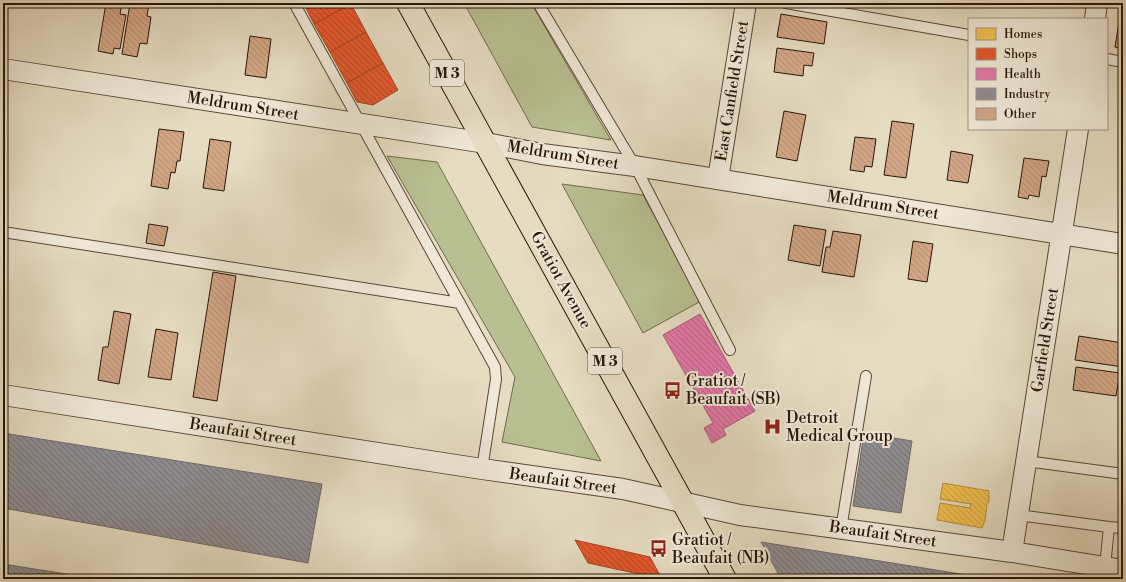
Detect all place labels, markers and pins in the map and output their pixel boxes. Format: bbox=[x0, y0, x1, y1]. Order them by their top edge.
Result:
place label: Gratiot / Beaufait (SB) bbox=[685, 371, 781, 409]
bus stop icon: Gratiot / Beaufait (SB) bbox=[663, 380, 683, 400]
place label: Detroit Medical Group bbox=[786, 408, 893, 446]
hospital icon: Detroit Medical Group bbox=[763, 417, 783, 437]
place label: Gratiot / Beaufait (NB) bbox=[671, 530, 770, 568]
bus stop icon: Gratiot / Beaufait (NB) bbox=[649, 539, 669, 559]

